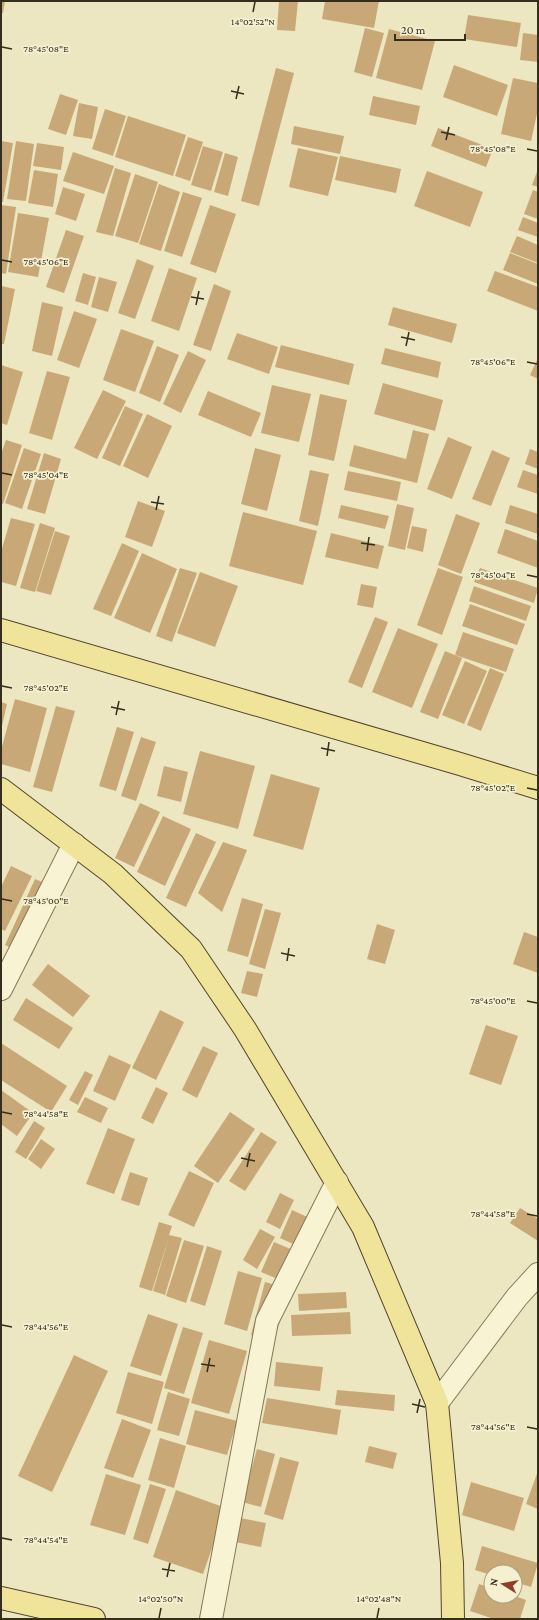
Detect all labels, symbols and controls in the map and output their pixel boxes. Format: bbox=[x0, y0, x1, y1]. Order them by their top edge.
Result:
text: 14°02'52"N bbox=[231, 16, 275, 27]
scale bar bbox=[395, 16, 465, 42]
text: 20 m bbox=[401, 23, 426, 37]
text: 78°45'08"E bbox=[23, 43, 69, 54]
text: 78°45'08"E bbox=[470, 143, 516, 154]
text: 78°45'06"E bbox=[23, 256, 69, 267]
text: 78°45'06"E bbox=[470, 356, 516, 367]
text: 78°45'04"E bbox=[24, 469, 69, 480]
text: 78°45'04"E bbox=[471, 569, 516, 580]
text: 78°45'02"E bbox=[24, 682, 69, 693]
text: 78°45'02"E bbox=[471, 782, 516, 793]
text: 78°45'00"E bbox=[23, 895, 69, 906]
text: 78°45'00"E bbox=[470, 995, 516, 1006]
text: 78°44'58"E bbox=[24, 1108, 69, 1119]
text: 78°44'58"E bbox=[471, 1208, 516, 1219]
text: 78°44'56"E bbox=[24, 1321, 69, 1332]
text: 78°44'56"E bbox=[471, 1421, 516, 1432]
text: 78°44'54"E bbox=[24, 1534, 69, 1545]
north arrow bbox=[483, 1564, 523, 1604]
text: N bbox=[487, 1577, 500, 1587]
text: 14°02'50"N bbox=[139, 1593, 184, 1604]
text: 14°02'48"N bbox=[357, 1593, 402, 1604]

